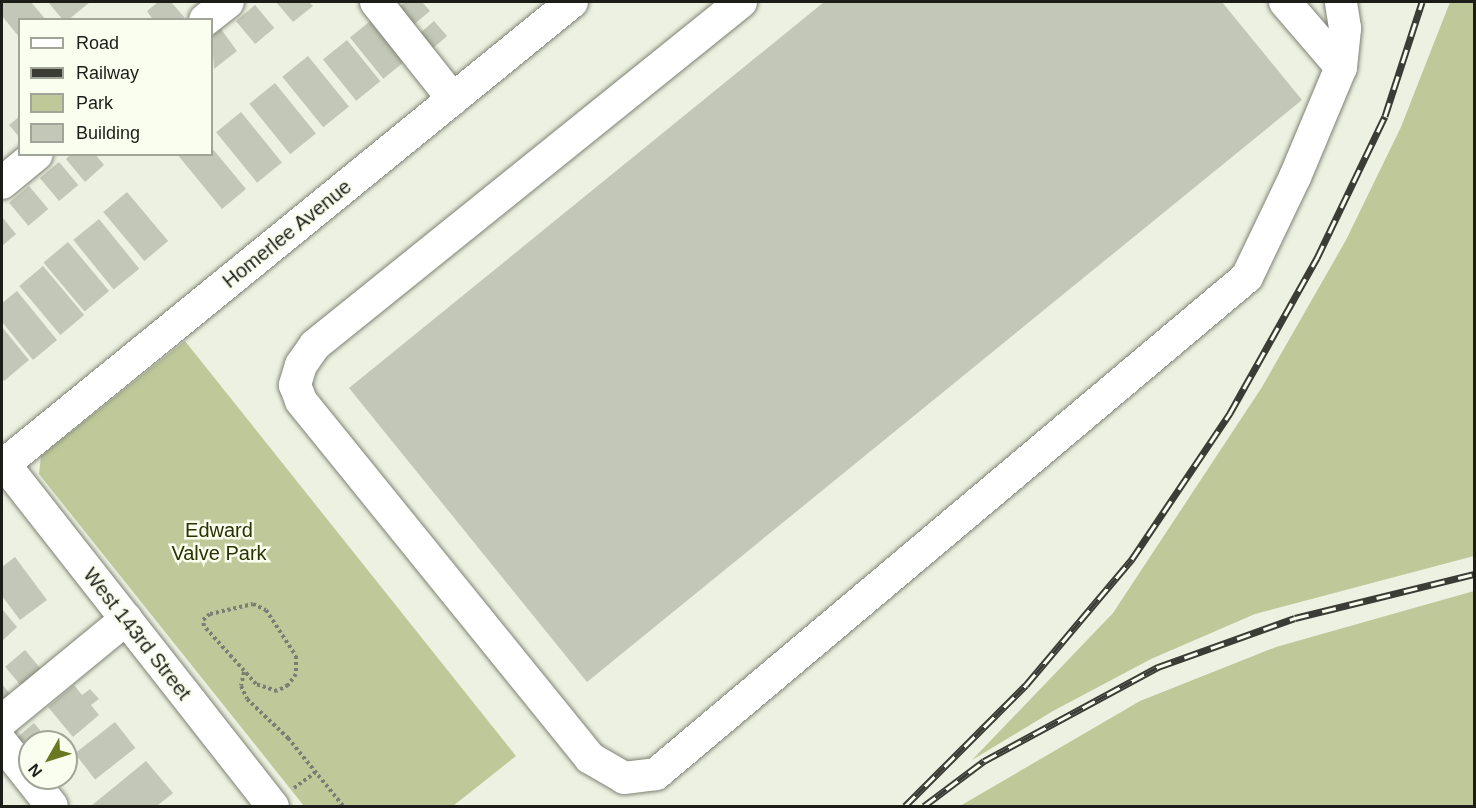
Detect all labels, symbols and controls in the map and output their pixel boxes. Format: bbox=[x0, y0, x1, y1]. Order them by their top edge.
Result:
legend bbox=[18, 18, 213, 156]
text: Road bbox=[76, 33, 119, 53]
text: Railway bbox=[76, 63, 139, 83]
text: Park bbox=[76, 93, 113, 113]
text: Building bbox=[76, 123, 140, 143]
street label: Homerlee Avenue bbox=[217, 174, 357, 294]
park label: Edward Valve Park bbox=[171, 519, 267, 566]
street label: West 143rd Street bbox=[78, 563, 196, 705]
north arrow bbox=[18, 730, 78, 790]
text: N bbox=[25, 761, 45, 780]

